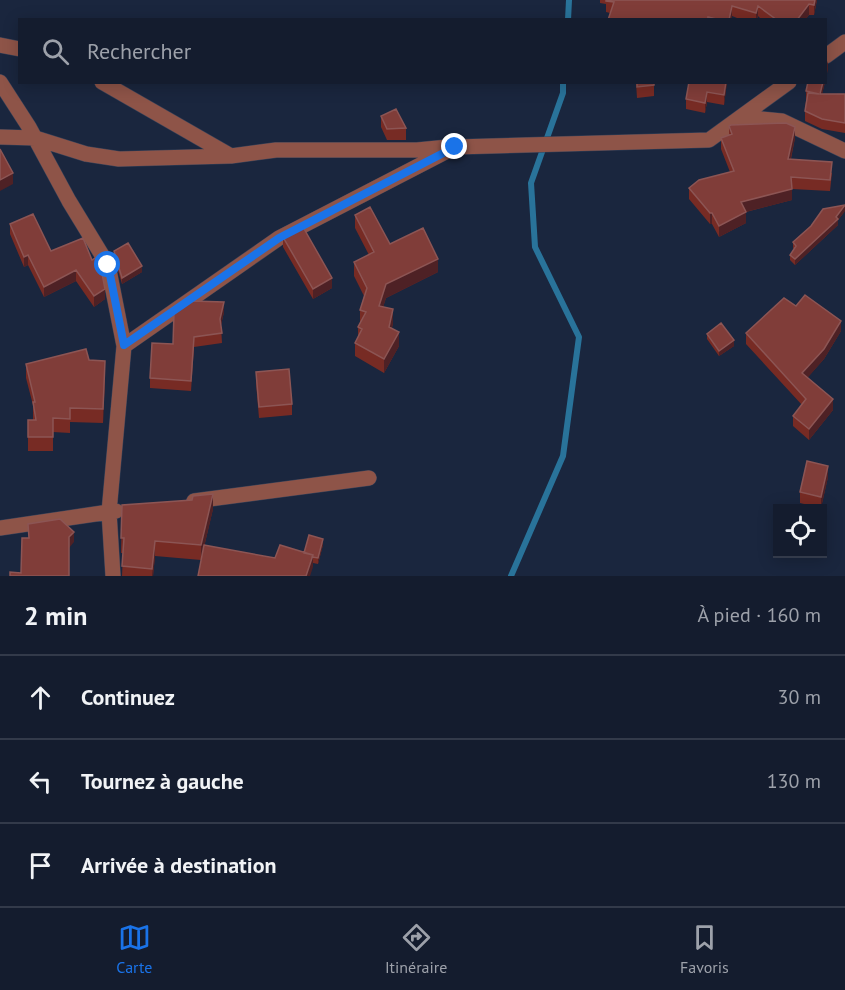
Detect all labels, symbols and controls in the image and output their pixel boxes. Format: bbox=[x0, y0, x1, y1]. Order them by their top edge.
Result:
search box bbox=[18, 18, 827, 84]
icon: search bbox=[39, 35, 72, 68]
text: Rechercher bbox=[87, 37, 191, 65]
route end bbox=[441, 133, 467, 159]
route start bbox=[94, 251, 120, 277]
map controls bbox=[773, 504, 827, 558]
button: locate bbox=[773, 504, 827, 558]
text: 2 min bbox=[24, 599, 87, 632]
text: À pied · 160 m bbox=[697, 602, 821, 628]
icon: ahead bbox=[24, 681, 57, 714]
text: Continuez bbox=[81, 683, 175, 711]
text: 30 m bbox=[778, 684, 821, 710]
icon: left bbox=[24, 765, 57, 798]
text: Tournez à gauche bbox=[81, 767, 244, 795]
text: 130 m bbox=[767, 768, 821, 794]
icon: arrive bbox=[24, 849, 57, 882]
text: Arrivée à destination bbox=[81, 851, 277, 879]
tab: Carte bbox=[116, 921, 152, 977]
tab: Itinéraire bbox=[385, 921, 447, 977]
tab: Favoris bbox=[680, 921, 729, 977]

